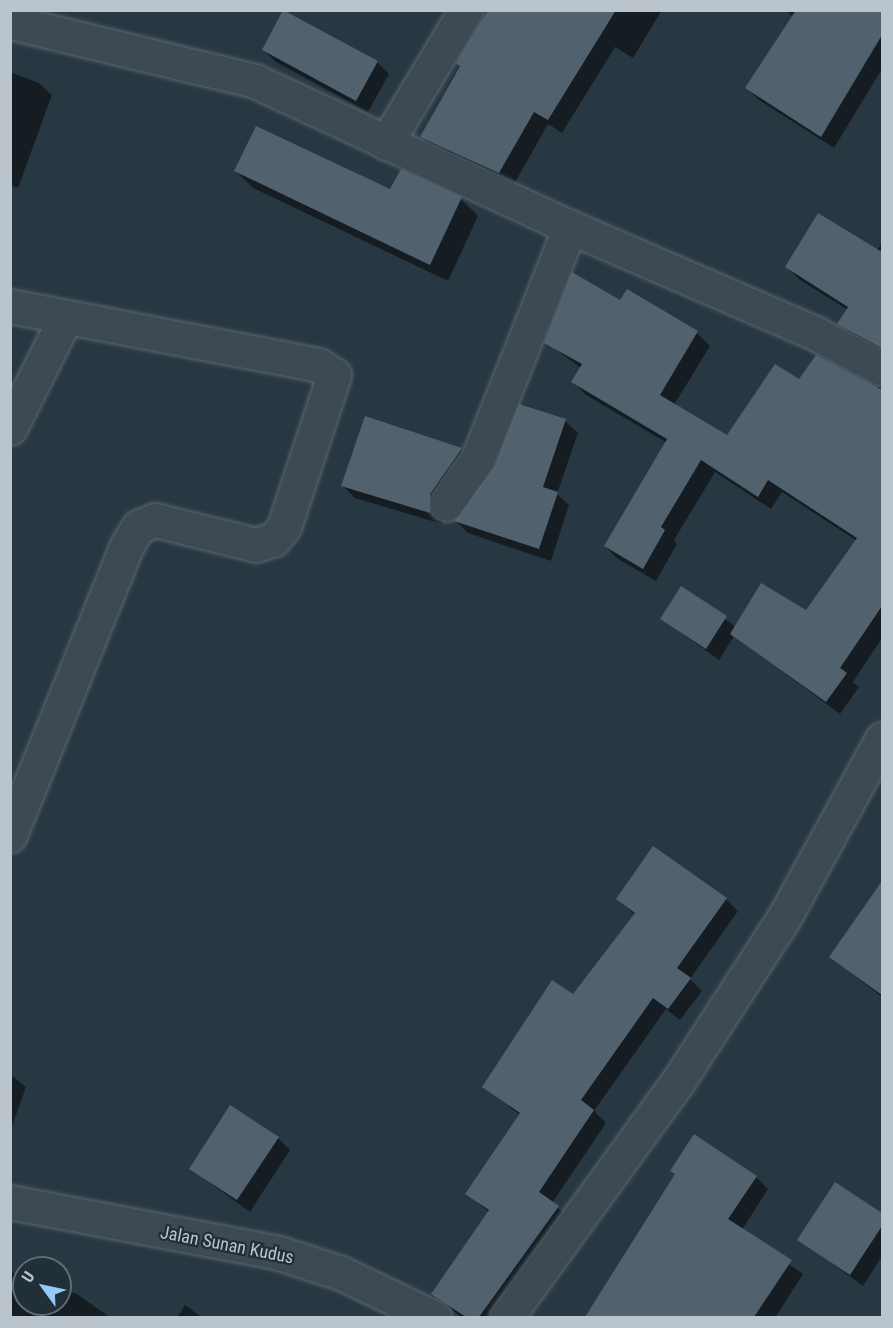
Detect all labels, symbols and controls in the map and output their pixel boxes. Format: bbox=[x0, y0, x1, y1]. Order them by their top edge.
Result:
street label: Jalan Sunan Kudus bbox=[159, 1221, 295, 1269]
north arrow bbox=[12, 1256, 72, 1316]
text: U bbox=[18, 1268, 39, 1286]

